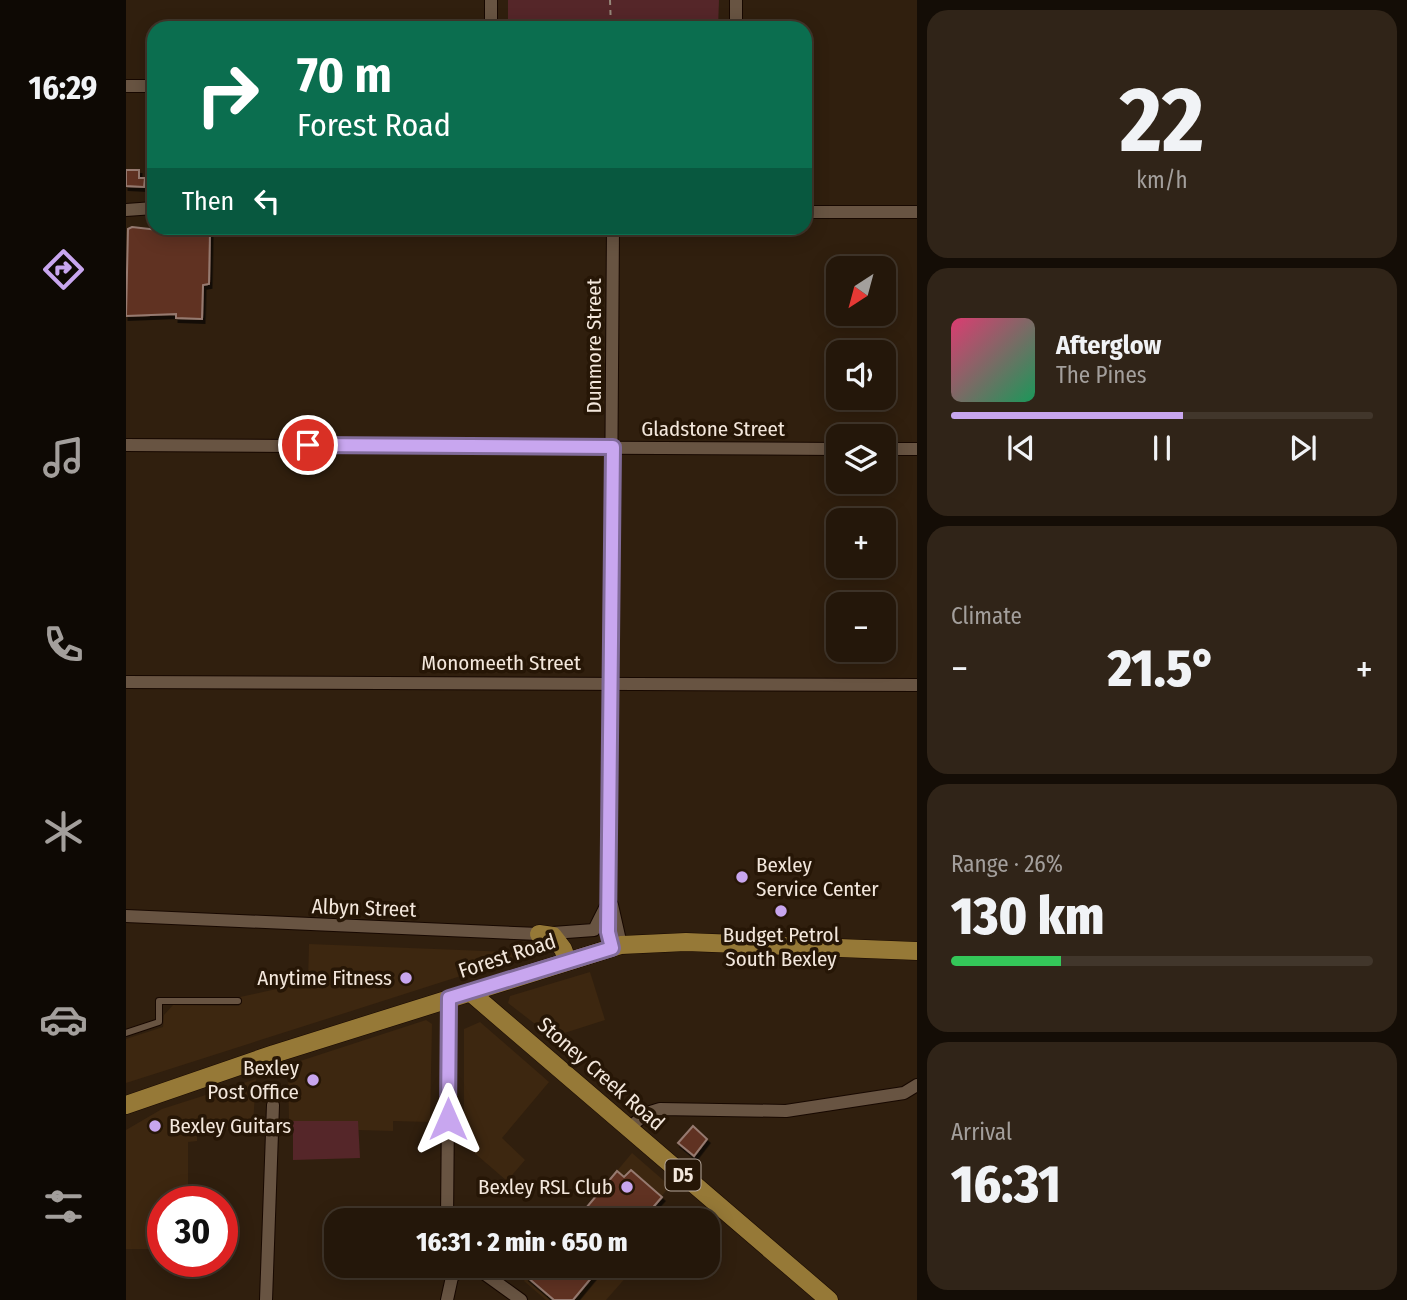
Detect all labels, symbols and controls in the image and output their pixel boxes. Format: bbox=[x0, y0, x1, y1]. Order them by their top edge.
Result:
text: 70 m bbox=[297, 46, 392, 105]
icon: right bbox=[182, 49, 273, 140]
text: 22 bbox=[1120, 66, 1204, 175]
text: 16:29 bbox=[29, 69, 97, 107]
text: Forest Road bbox=[297, 106, 451, 144]
text: km/h bbox=[1136, 166, 1188, 194]
icon: left bbox=[248, 182, 286, 220]
text: Then bbox=[182, 186, 234, 217]
icon: directions bbox=[39, 245, 88, 294]
north arrow bbox=[826, 256, 896, 326]
map controls bbox=[826, 256, 896, 662]
street label: Dunmore Street bbox=[581, 278, 607, 414]
text: Afterglow bbox=[1056, 330, 1161, 361]
button: sound bbox=[826, 340, 896, 410]
text: The Pines bbox=[1056, 361, 1147, 389]
pin bbox=[278, 415, 338, 475]
street label: Gladstone Street bbox=[641, 416, 785, 442]
button: layers bbox=[826, 424, 896, 494]
icon: arrive bbox=[289, 426, 327, 464]
icon: previous bbox=[1002, 429, 1040, 467]
icon: pause bbox=[1143, 429, 1181, 467]
icon: next bbox=[1284, 429, 1322, 467]
icon: music bbox=[39, 433, 88, 482]
button: + bbox=[826, 508, 896, 578]
button: − bbox=[826, 592, 896, 662]
text: Climate bbox=[951, 602, 1022, 630]
icon: phone bbox=[39, 620, 88, 669]
text: 21.5° bbox=[1108, 637, 1216, 700]
text: − bbox=[951, 646, 968, 692]
text: + bbox=[1356, 646, 1373, 692]
street label: Monomeeth Street bbox=[421, 650, 581, 676]
icon: climate bbox=[39, 807, 88, 856]
text: Range · 26% bbox=[951, 850, 1063, 878]
place label: Bexley Service Center bbox=[756, 852, 879, 902]
marker: Bexley Service Center bbox=[734, 869, 750, 885]
text: 130 km bbox=[951, 885, 1104, 948]
street label: Albyn Street bbox=[311, 893, 417, 923]
marker: Budget Petrol South Bexley bbox=[773, 903, 789, 919]
place label: Budget Petrol South Bexley bbox=[723, 922, 840, 972]
street label: Forest Road bbox=[455, 928, 559, 984]
place label: Anytime Fitness bbox=[257, 965, 392, 991]
marker: Anytime Fitness bbox=[398, 970, 414, 986]
icon: car bbox=[39, 995, 88, 1044]
street label: Stoney Creek Road bbox=[532, 1012, 670, 1136]
place label: Bexley Post Office bbox=[207, 1055, 300, 1105]
marker: Bexley Post Office bbox=[305, 1072, 321, 1088]
position arrow bbox=[411, 1082, 485, 1156]
place label: Bexley Guitars bbox=[169, 1113, 291, 1139]
marker: Bexley Guitars bbox=[147, 1118, 163, 1134]
text: Arrival bbox=[951, 1118, 1012, 1146]
text: 16:31 bbox=[951, 1153, 1061, 1216]
road number: D5 bbox=[666, 1160, 700, 1190]
place label: Bexley RSL Club bbox=[478, 1174, 613, 1200]
marker: Bexley RSL Club bbox=[619, 1179, 635, 1195]
icon: filters bbox=[39, 1182, 88, 1231]
speed limit sign: 30 bbox=[147, 1186, 238, 1277]
text: 16:31 · 2 min · 650 m bbox=[416, 1227, 628, 1258]

